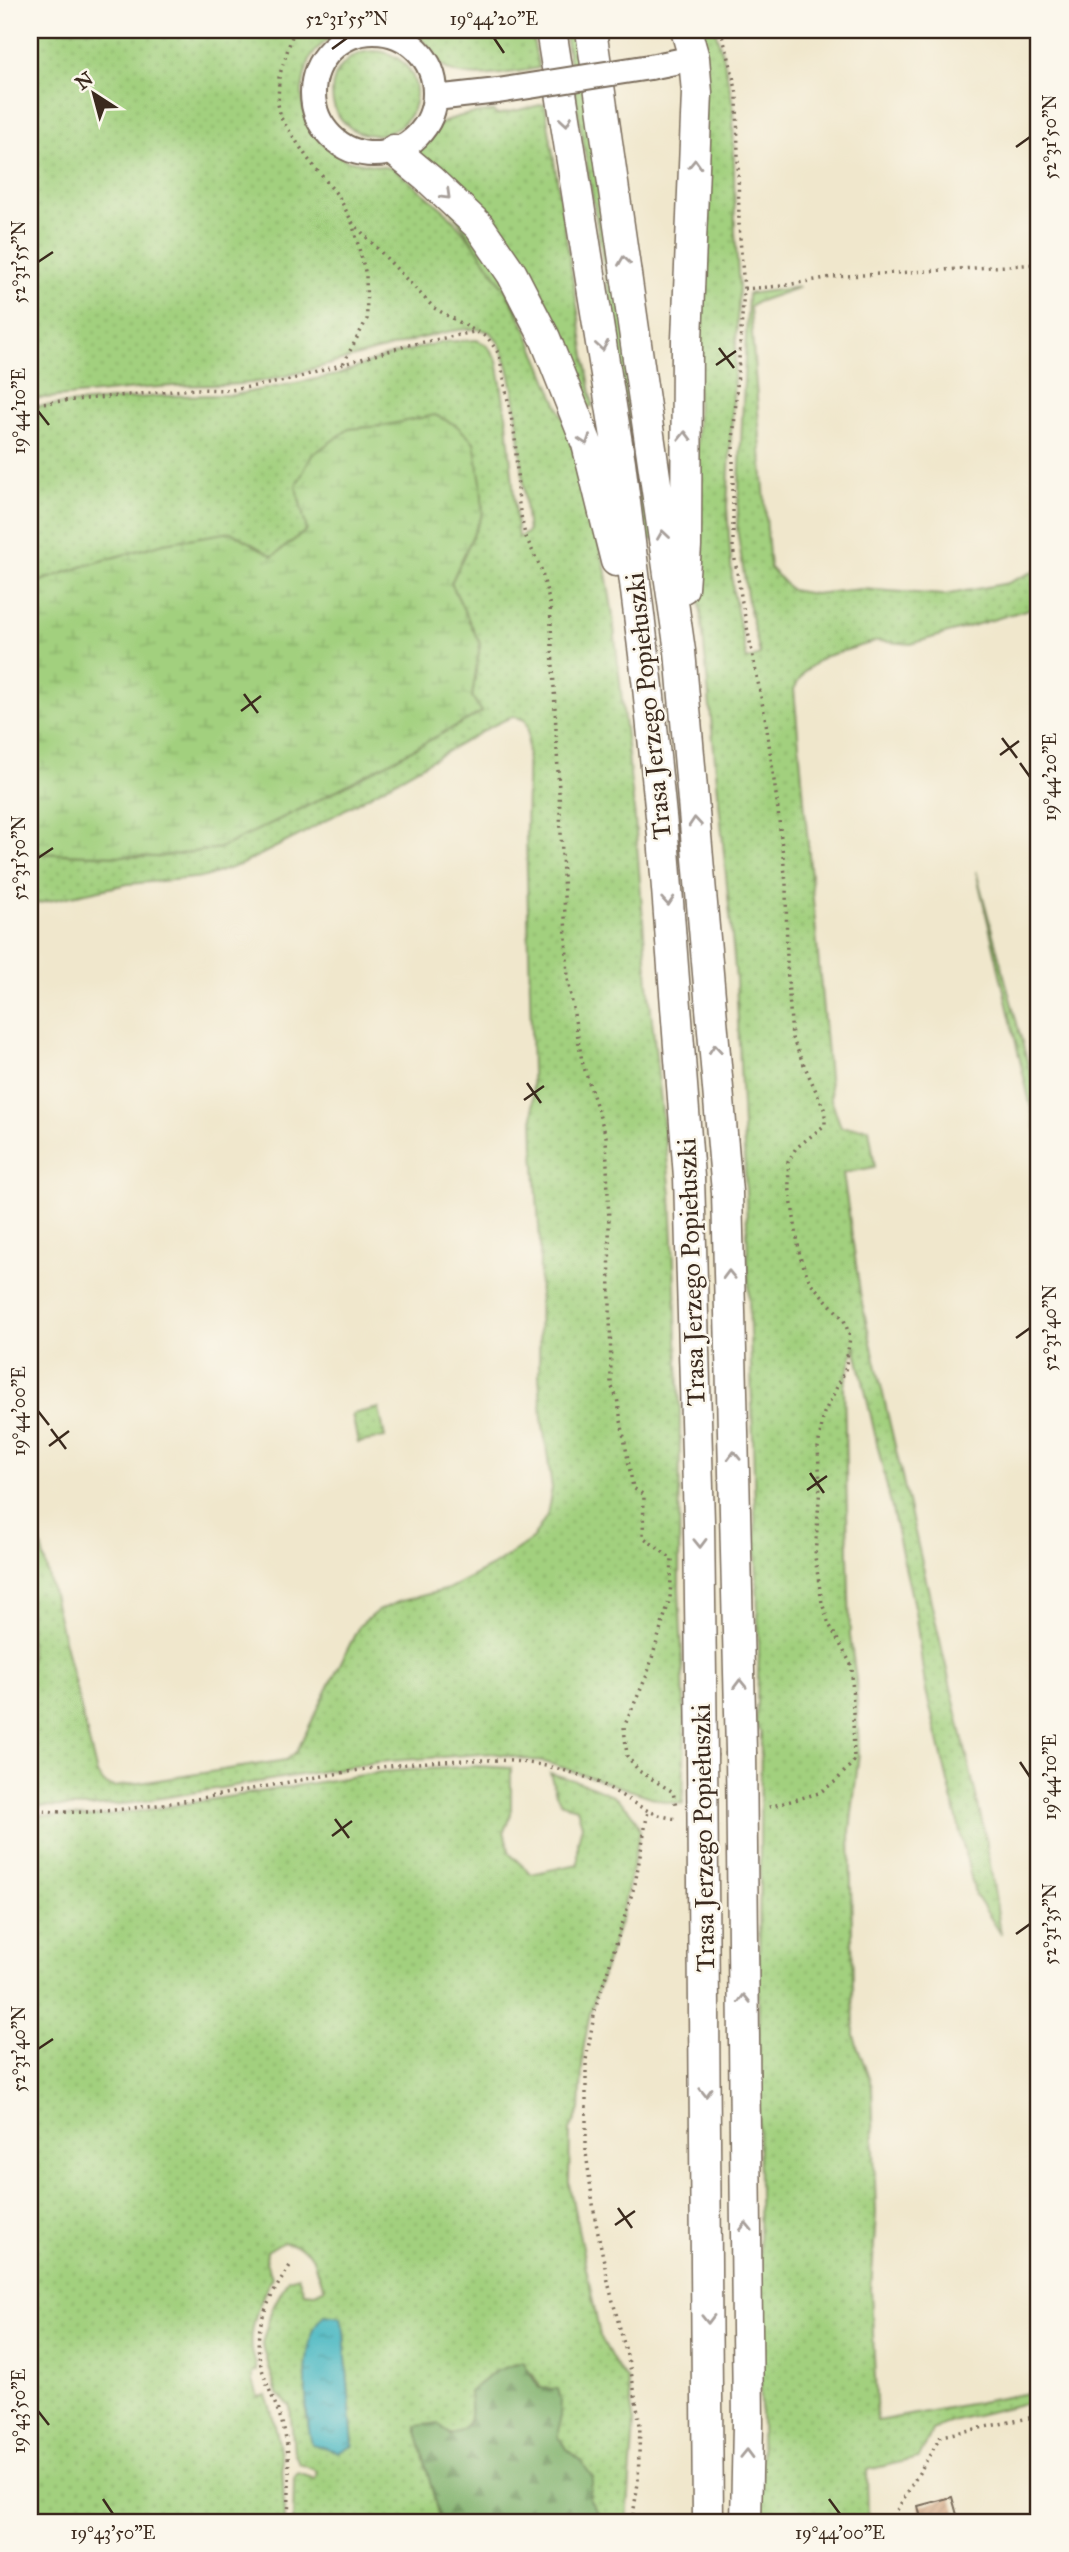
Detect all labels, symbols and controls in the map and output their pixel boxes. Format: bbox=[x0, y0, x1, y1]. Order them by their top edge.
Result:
text: 52°31'55"N bbox=[306, 8, 388, 30]
text: 19°44'20"E bbox=[450, 8, 538, 30]
north arrow bbox=[60, 60, 130, 130]
text: N bbox=[71, 67, 98, 95]
text: 52°31'50"N bbox=[1039, 94, 1061, 180]
one-way arrow bbox=[558, 115, 573, 127]
one-way arrow bbox=[687, 158, 702, 169]
one-way arrow bbox=[438, 186, 451, 199]
text: 52°31'55"N bbox=[8, 221, 30, 303]
one-way arrow bbox=[617, 256, 632, 267]
one-way arrow bbox=[594, 340, 609, 352]
text: 19°44'10"E bbox=[8, 368, 30, 454]
one-way arrow bbox=[677, 430, 693, 441]
one-way arrow bbox=[577, 433, 591, 445]
one-way arrow bbox=[656, 529, 671, 541]
street label: Trasa Jerzego Popiełuszki bbox=[618, 571, 678, 841]
text: 19°44'20"E bbox=[1039, 733, 1061, 821]
text: 52°31'50"N bbox=[8, 815, 30, 901]
one-way arrow bbox=[688, 816, 703, 827]
one-way arrow bbox=[660, 896, 675, 907]
one-way arrow bbox=[707, 1043, 722, 1054]
street label: Trasa Jerzego Popiełuszki bbox=[670, 1137, 712, 1407]
one-way arrow bbox=[722, 1270, 737, 1281]
text: 52°31'40"N bbox=[1039, 1285, 1061, 1371]
text: 19°44'00"E bbox=[8, 1366, 30, 1456]
one-way arrow bbox=[726, 1451, 742, 1461]
one-way arrow bbox=[692, 1537, 707, 1548]
one-way arrow bbox=[732, 1678, 747, 1689]
street label: Trasa Jerzego Popiełuszki bbox=[685, 1704, 721, 1972]
text: 19°44'10"E bbox=[1039, 1734, 1061, 1820]
text: 52°31'35"N bbox=[1039, 1883, 1061, 1965]
one-way arrow bbox=[736, 1993, 752, 2004]
text: 52°31'40"N bbox=[8, 2006, 30, 2092]
one-way arrow bbox=[698, 2086, 713, 2097]
one-way arrow bbox=[738, 2221, 754, 2231]
one-way arrow bbox=[700, 2314, 716, 2325]
text: 19°43'50"E bbox=[8, 2368, 30, 2454]
one-way arrow bbox=[739, 2448, 755, 2459]
text: 19°43'50"E bbox=[71, 2522, 156, 2544]
text: 19°44'00"E bbox=[795, 2522, 885, 2544]

